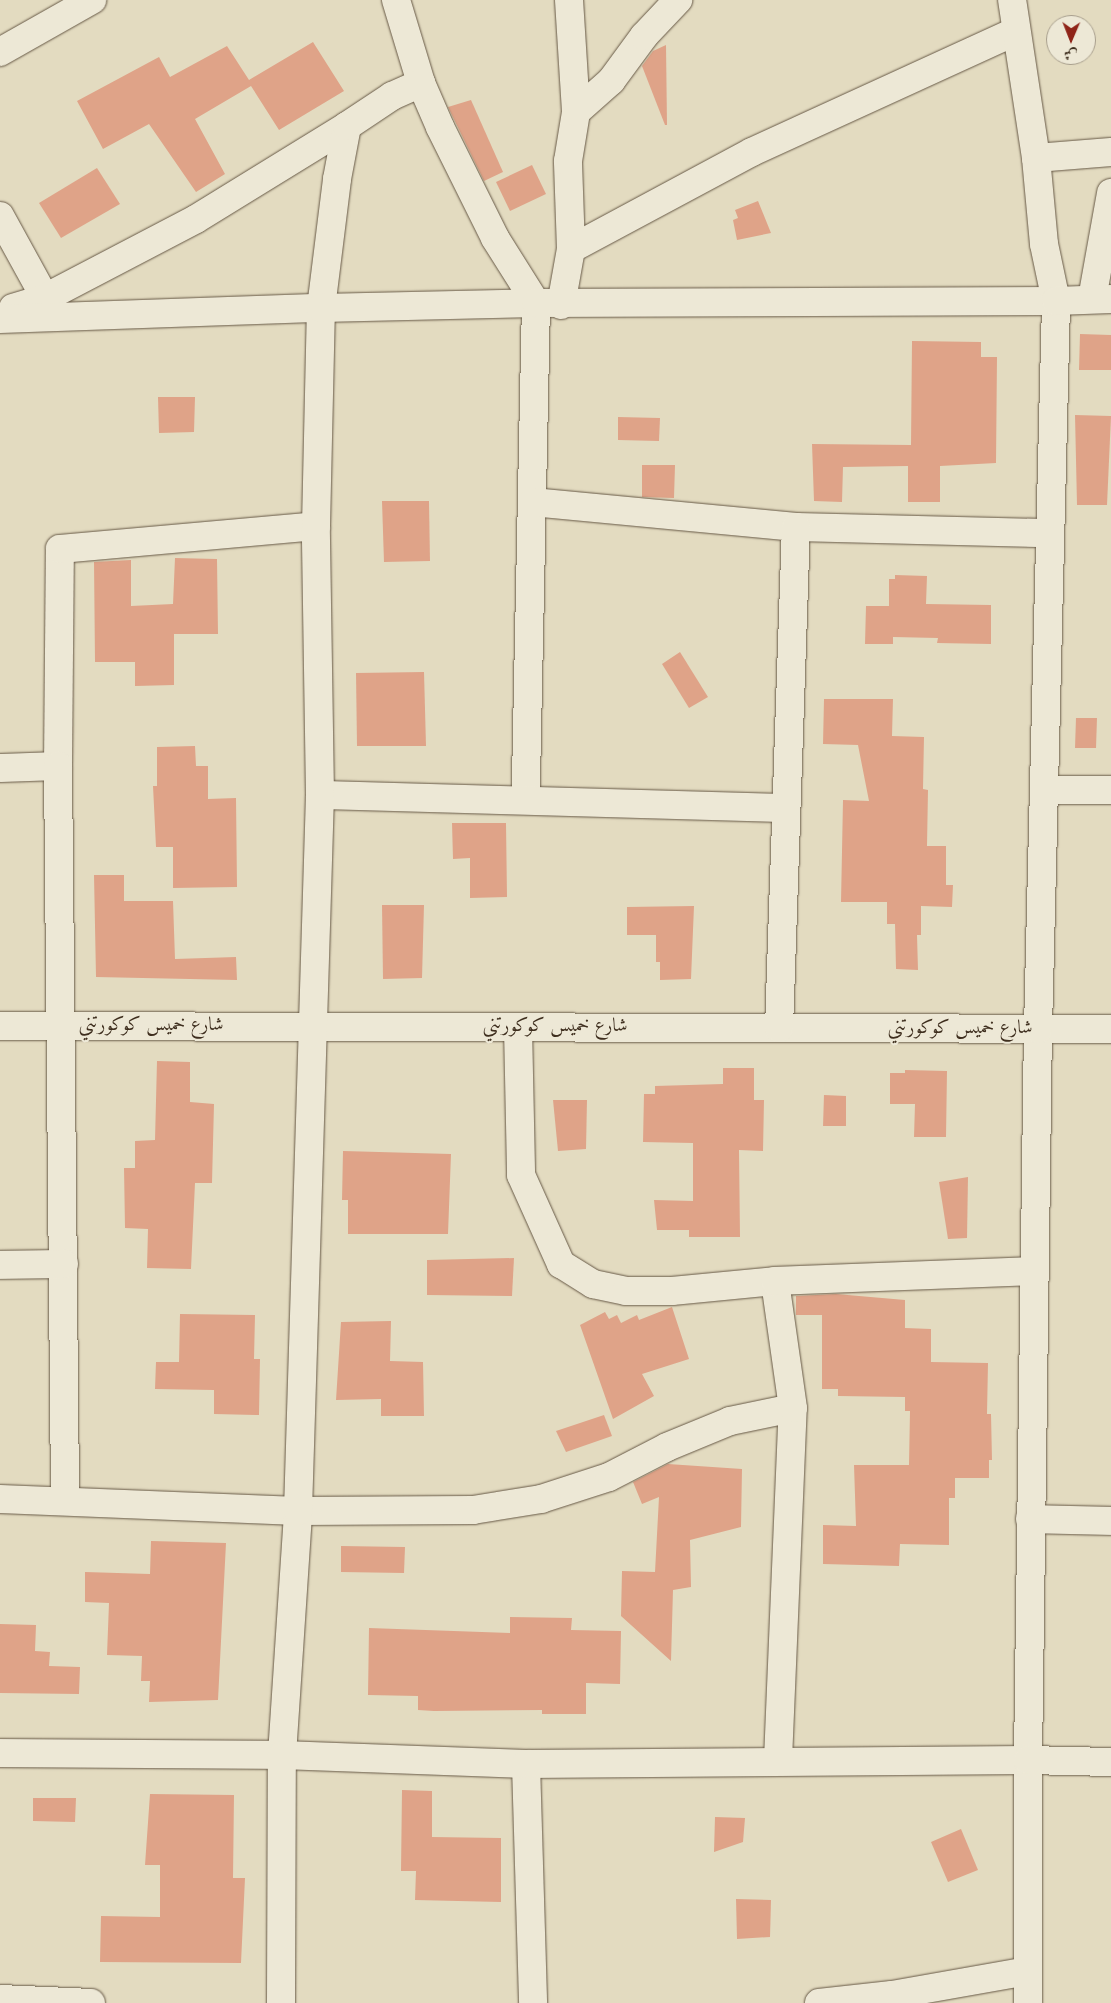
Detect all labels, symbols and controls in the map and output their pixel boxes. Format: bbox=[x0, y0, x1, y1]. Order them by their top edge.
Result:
north arrow bbox=[1046, 15, 1096, 65]
text: ش bbox=[1064, 47, 1078, 61]
street label: شارع خميس كوكورتني bbox=[79, 1015, 223, 1037]
street label: شارع خميس كوكورتني bbox=[483, 1016, 627, 1038]
street label: شارع خميس كوكورتني bbox=[888, 1018, 1032, 1040]

